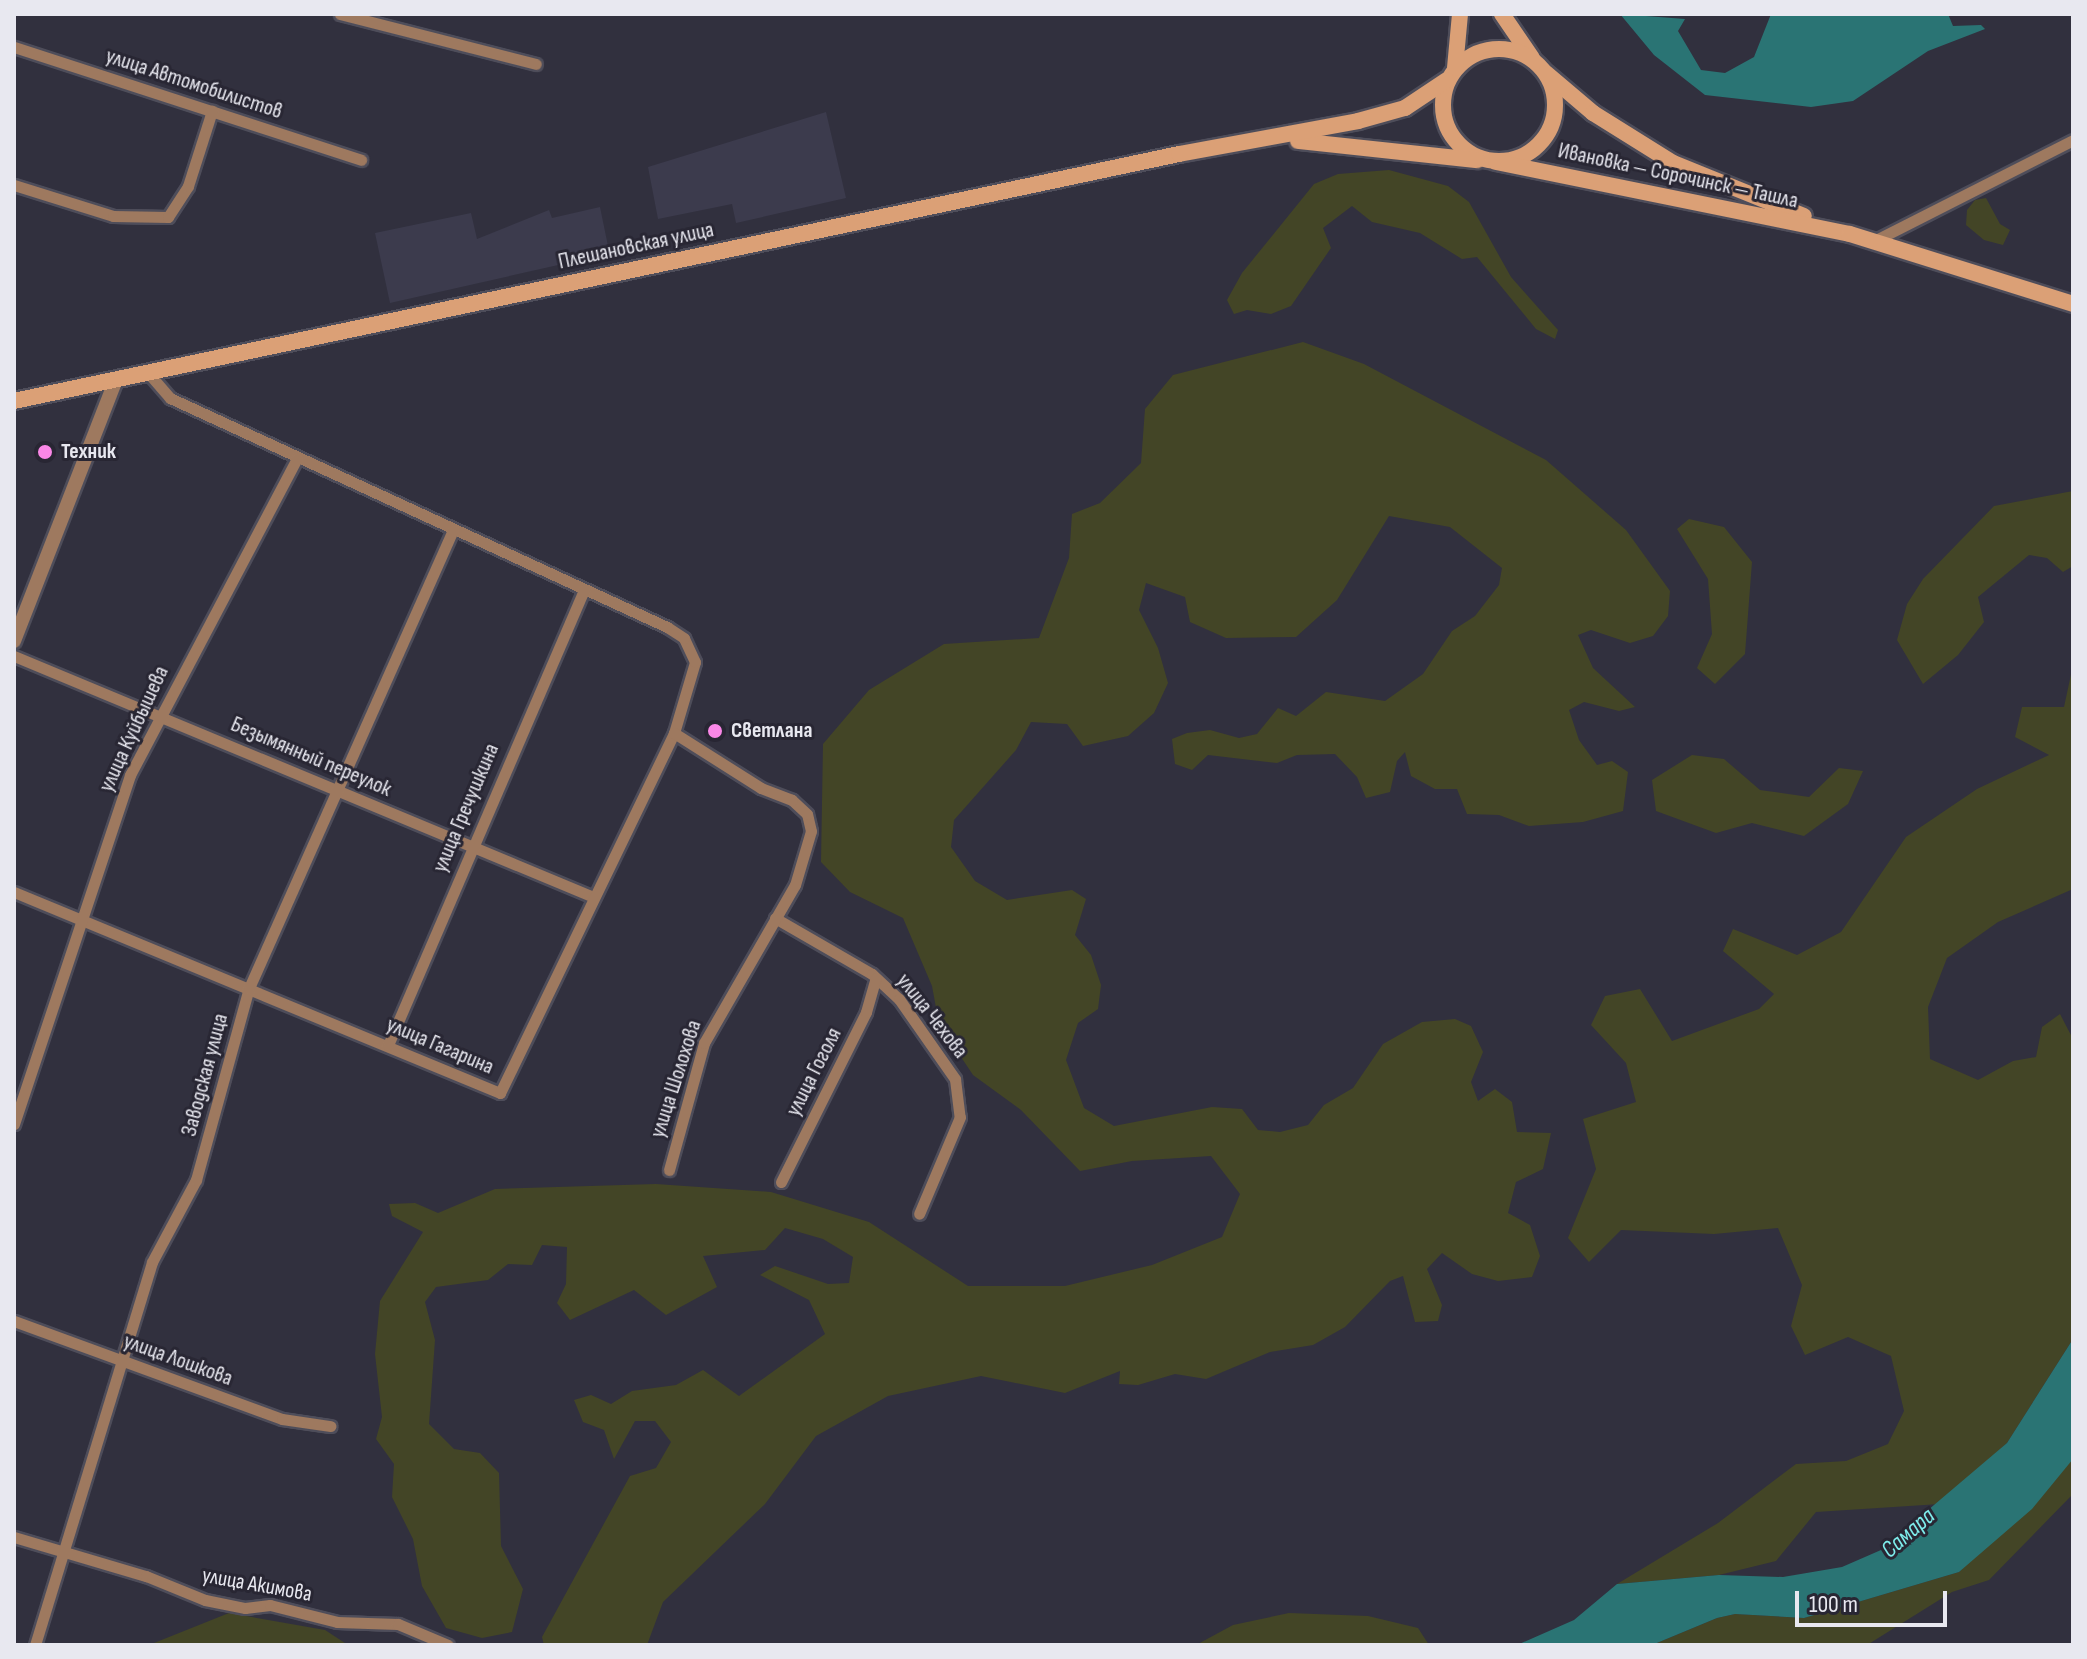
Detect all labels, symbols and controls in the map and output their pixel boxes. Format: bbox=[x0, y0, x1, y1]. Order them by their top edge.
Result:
street label: улица Автомобилистов bbox=[102, 43, 286, 125]
street label: Ивановка — Сорочинск — Ташла bbox=[1556, 138, 1800, 214]
street label: Плешановская улица bbox=[556, 217, 716, 275]
place label: Техник bbox=[61, 439, 116, 465]
marker: Техник bbox=[36, 443, 54, 461]
street label: улица Куйбышева bbox=[93, 662, 175, 796]
street label: Безымянный переулок bbox=[227, 711, 395, 803]
place label: Светлана bbox=[731, 718, 812, 744]
marker: Светлана bbox=[706, 722, 724, 740]
street label: улица Гречушкина bbox=[427, 740, 505, 876]
street label: улица Чехова bbox=[891, 968, 973, 1064]
street label: Заводская улица bbox=[176, 1011, 234, 1139]
street label: улица Гагарина bbox=[382, 1012, 498, 1080]
street label: улица Шолохова bbox=[645, 1017, 707, 1141]
street label: улица Гоголя bbox=[781, 1023, 847, 1121]
street label: улица Лошкова bbox=[120, 1328, 236, 1392]
water label: Самара bbox=[1875, 1502, 1941, 1564]
street label: улица Акимова bbox=[200, 1562, 314, 1608]
scale bar bbox=[1799, 1575, 1951, 1625]
text: 100 m bbox=[1809, 1590, 1858, 1619]

